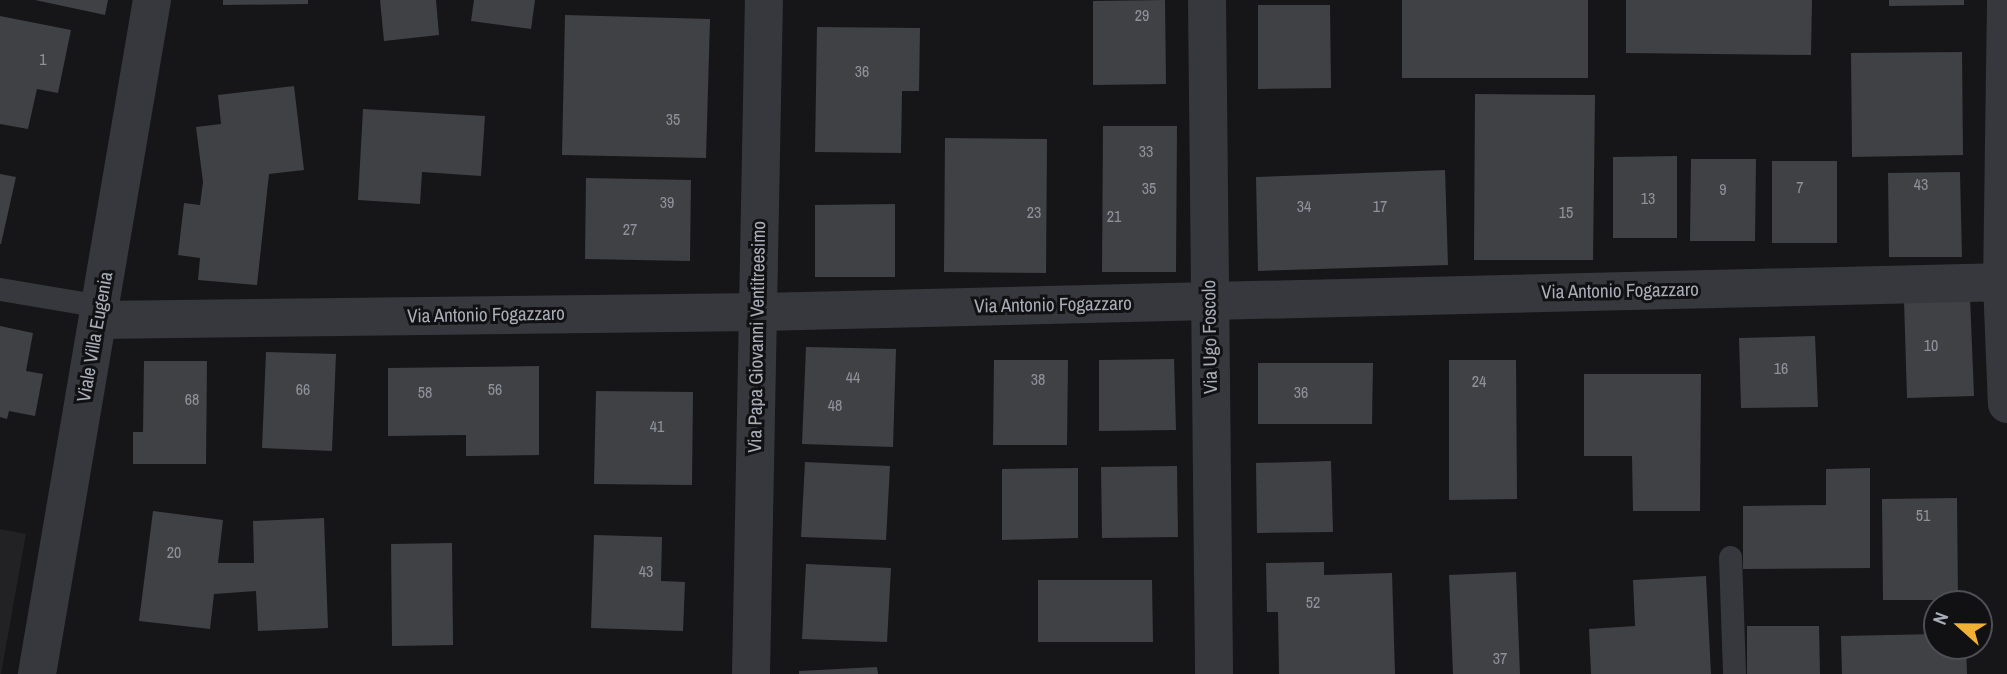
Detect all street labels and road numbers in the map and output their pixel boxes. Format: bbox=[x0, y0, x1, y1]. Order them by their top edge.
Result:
street label: Via Papa Giovanni Ventitreesimo bbox=[744, 221, 770, 453]
street label: Viale Villa Eugenia bbox=[72, 270, 118, 404]
street label: Via Antonio Fogazzaro bbox=[1541, 278, 1699, 304]
street label: Via Ugo Foscolo bbox=[1198, 280, 1222, 394]
street label: Via Antonio Fogazzaro bbox=[974, 292, 1132, 318]
street label: Via Antonio Fogazzaro bbox=[407, 302, 565, 328]

